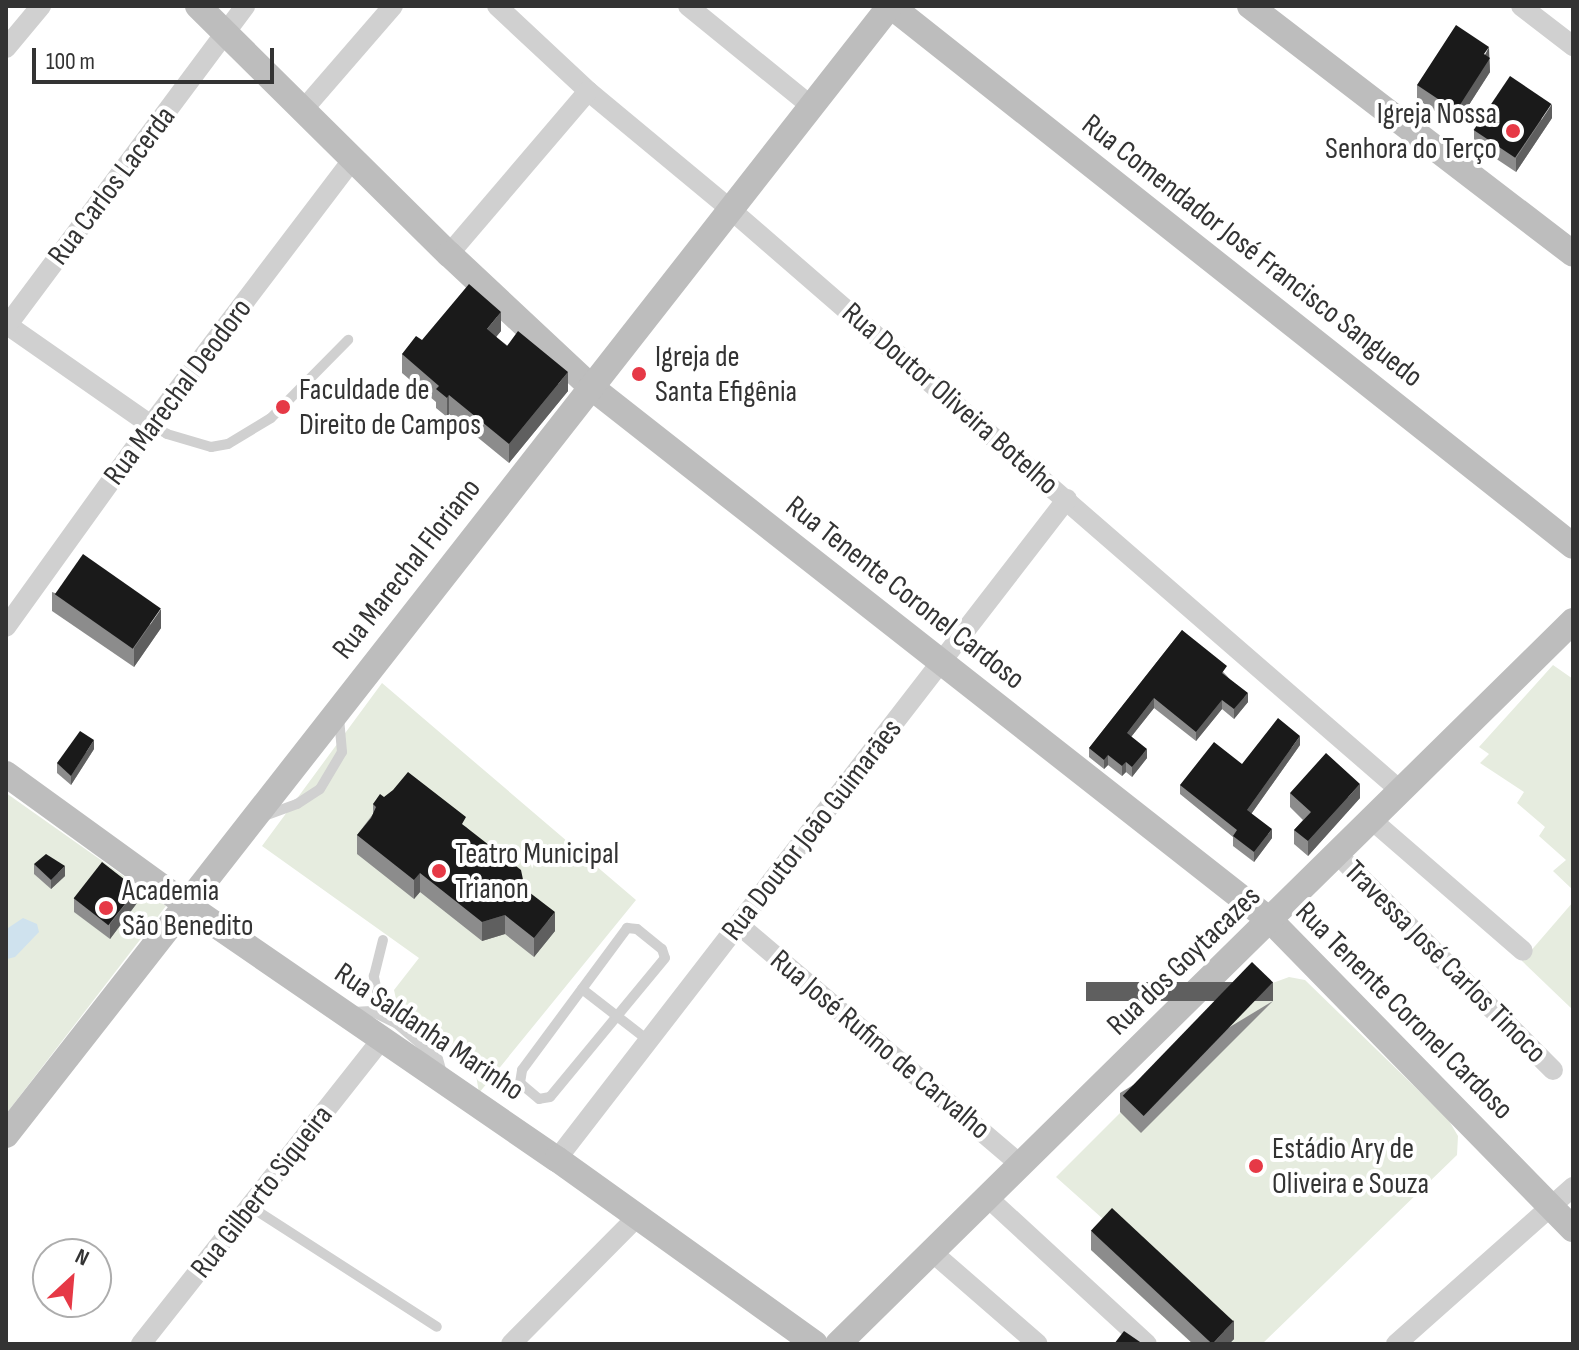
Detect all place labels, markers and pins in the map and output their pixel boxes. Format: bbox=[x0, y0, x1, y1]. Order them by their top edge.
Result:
place label: Igreja Nossa Senhora do Terço bbox=[1325, 96, 1497, 166]
marker: Igreja Nossa Senhora do Terço bbox=[1504, 122, 1522, 140]
place label: Igreja de Santa Efigênia bbox=[655, 339, 797, 410]
marker: Igreja de Santa Efigênia bbox=[630, 365, 648, 383]
place label: Faculdade de Direito de Campos bbox=[299, 372, 481, 442]
marker: Faculdade de Direito de Campos bbox=[274, 398, 292, 416]
place label: Teatro Municipal Trianon bbox=[455, 836, 619, 906]
marker: Teatro Municipal Trianon bbox=[430, 862, 448, 880]
place label: Academia São Benedito bbox=[122, 873, 253, 944]
marker: Academia São Benedito bbox=[97, 899, 115, 917]
place label: Estádio Ary de Oliveira e Souza bbox=[1272, 1131, 1429, 1202]
marker: Estádio Ary de Oliveira e Souza bbox=[1247, 1157, 1265, 1175]

